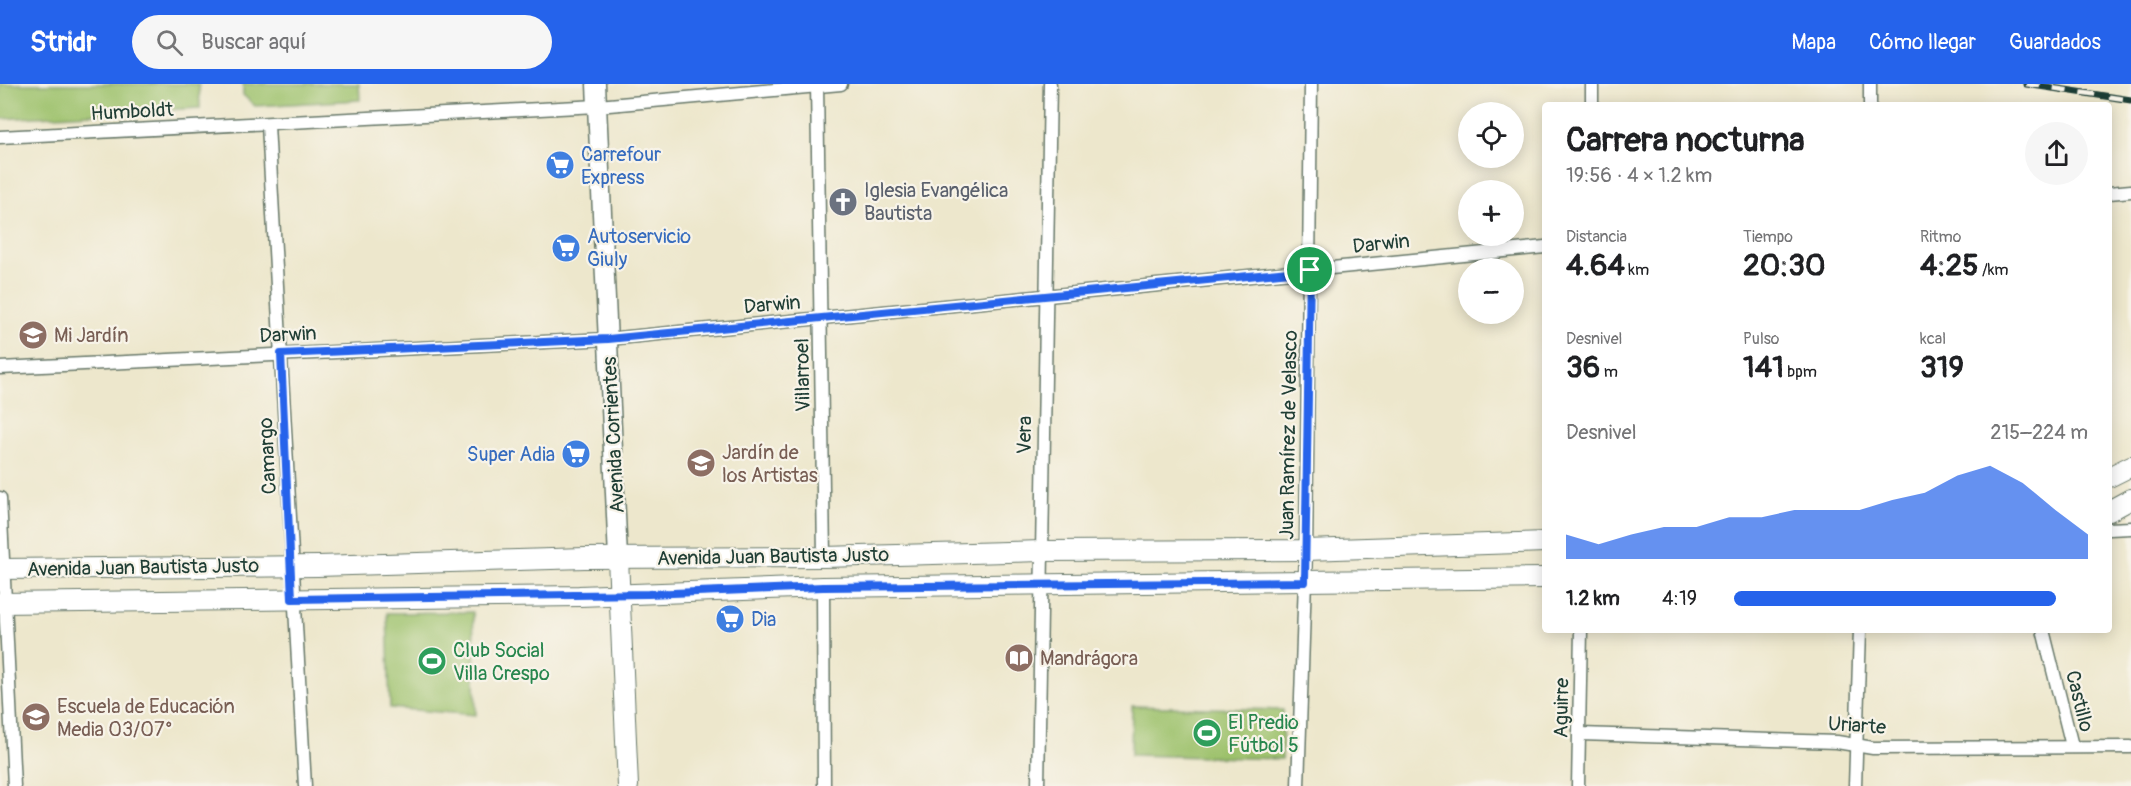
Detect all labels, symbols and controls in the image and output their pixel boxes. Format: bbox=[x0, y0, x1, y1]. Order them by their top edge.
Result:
search box bbox=[132, 15, 552, 69]
text: Stridr bbox=[30, 25, 96, 60]
icon: search bbox=[153, 26, 186, 59]
text: Buscar aquí bbox=[201, 28, 306, 56]
text: Mapa bbox=[1791, 29, 1836, 56]
text: Cómo llegar bbox=[1869, 29, 1976, 56]
text: Guardados bbox=[2009, 29, 2101, 56]
street label: Humboldt bbox=[90, 97, 175, 126]
map controls bbox=[1458, 102, 1524, 324]
button: locate bbox=[1458, 102, 1524, 168]
text: Carrera nocturna bbox=[1566, 120, 1805, 161]
button: share bbox=[2025, 122, 2088, 185]
place label: Carrefour Express bbox=[581, 142, 661, 190]
supermarket icon: Carrefour Express bbox=[544, 149, 576, 181]
text: 19:56 · 4 × 1.2 km bbox=[1566, 163, 1712, 188]
place label: Iglesia Evangélica Bautista bbox=[864, 178, 1008, 226]
button: + bbox=[1458, 180, 1524, 246]
church icon: Iglesia Evangélica Bautista bbox=[827, 186, 859, 218]
place label: Autoservicio Giuly bbox=[587, 224, 691, 272]
text: Distancia bbox=[1566, 227, 1627, 247]
text: Tiempo bbox=[1743, 227, 1793, 247]
text: Ritmo bbox=[1920, 227, 1961, 247]
street label: Darwin bbox=[1351, 228, 1411, 259]
supermarket icon: Autoservicio Giuly bbox=[550, 232, 582, 264]
pin bbox=[1284, 244, 1335, 295]
text: 4.64 bbox=[1566, 247, 1625, 284]
text: 20:30 bbox=[1743, 247, 1826, 284]
text: 4:25 bbox=[1920, 247, 1978, 284]
icon: arrive bbox=[1293, 253, 1326, 286]
button: − bbox=[1458, 258, 1524, 324]
text: km bbox=[1625, 260, 1649, 280]
text: /km bbox=[1978, 260, 2009, 280]
street label: Darwin bbox=[742, 290, 802, 319]
school or university icon: Mi Jardín bbox=[17, 319, 49, 351]
street label: Darwin bbox=[259, 321, 317, 348]
place label: Mi Jardín bbox=[54, 323, 129, 348]
text: Desnivel bbox=[1566, 329, 1622, 349]
text: Pulso bbox=[1743, 329, 1779, 349]
text: kcal bbox=[1920, 329, 1946, 349]
street label: Juan Ramírez de Velasco bbox=[1274, 330, 1303, 540]
street label: Villarroel bbox=[789, 338, 816, 412]
text: 36 bbox=[1566, 349, 1600, 386]
text: 141 bbox=[1743, 349, 1784, 386]
text: 319 bbox=[1920, 349, 1964, 386]
street label: Avenida Corrientes bbox=[597, 356, 630, 514]
text: m bbox=[1600, 362, 1618, 382]
text: bpm bbox=[1784, 362, 1817, 382]
street label: Vera bbox=[1012, 416, 1037, 454]
street label: Camargo bbox=[253, 417, 282, 495]
text: Desnivel bbox=[1566, 420, 1636, 445]
text: 215–224 m bbox=[1990, 420, 2088, 445]
supermarket icon: Super Adia bbox=[560, 438, 592, 470]
place label: Jardín de los Artistas bbox=[722, 440, 818, 488]
place label: Super Adia bbox=[467, 442, 555, 467]
school or university icon: Jardín de los Artistas bbox=[685, 447, 717, 479]
street label: Avenida Juan Bautista Justo bbox=[657, 542, 890, 571]
street label: Avenida Juan Bautista Justo bbox=[27, 553, 260, 582]
text: 1.2 km bbox=[1566, 586, 1620, 611]
text: 4:19 bbox=[1662, 586, 1697, 611]
supermarket icon: Dia bbox=[714, 603, 746, 635]
place label: Dia bbox=[751, 607, 776, 632]
place label: Club Social Villa Crespo bbox=[453, 638, 550, 686]
library icon: Mandrágora bbox=[1003, 642, 1035, 674]
sports icon: Club Social Villa Crespo bbox=[416, 645, 448, 677]
place label: Mandrágora bbox=[1040, 646, 1138, 671]
street label: Castillo bbox=[2060, 668, 2099, 735]
street label: Aguirre bbox=[1548, 677, 1575, 738]
place label: Escuela de Educación Media 03/07° bbox=[57, 694, 235, 742]
school or university icon: Escuela de Educación Media 03/07° bbox=[20, 701, 52, 733]
place label: El Predio Fútbol 5 bbox=[1228, 710, 1299, 758]
street label: Uriarte bbox=[1827, 711, 1887, 740]
sports icon: El Predio Fútbol 5 bbox=[1191, 717, 1223, 749]

